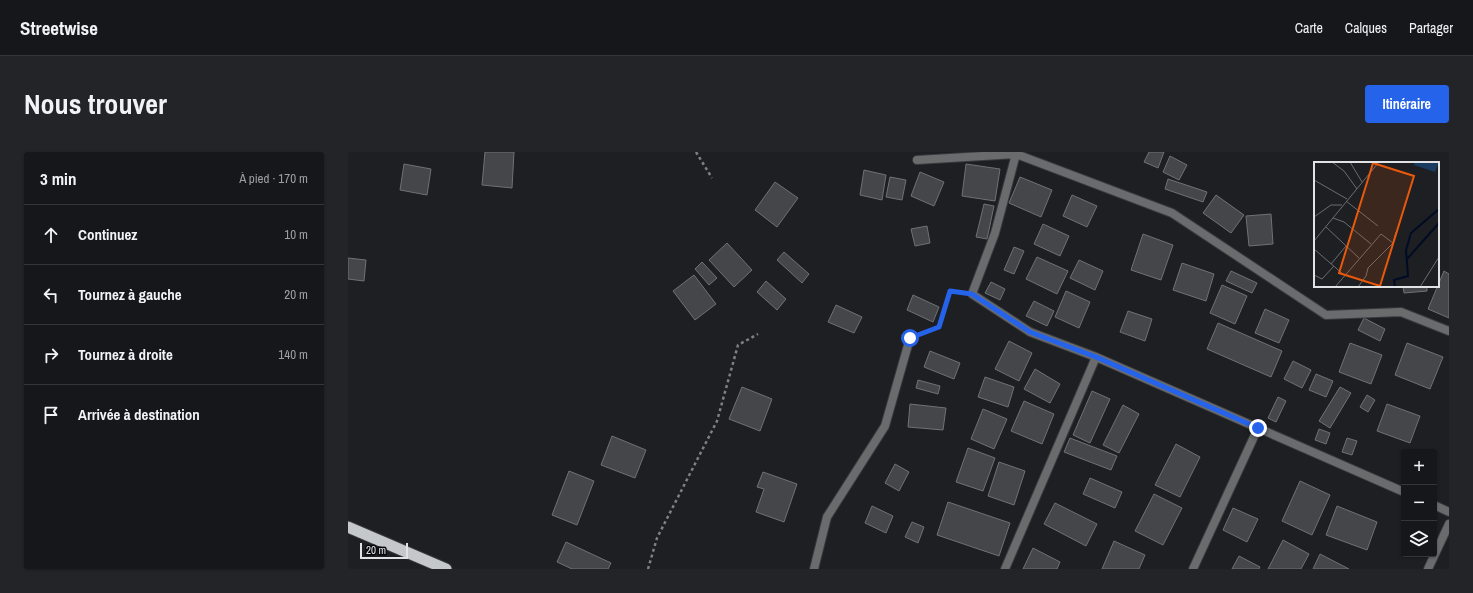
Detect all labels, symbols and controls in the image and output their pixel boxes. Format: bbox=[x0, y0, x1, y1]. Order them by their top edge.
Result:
text: Streetwise bbox=[20, 15, 98, 41]
text: Carte bbox=[1295, 19, 1323, 37]
text: Calques bbox=[1345, 19, 1387, 37]
text: Partager bbox=[1409, 19, 1453, 37]
text: Nous trouver bbox=[24, 85, 167, 123]
button: Itinéraire bbox=[1365, 85, 1449, 123]
inset map bbox=[1314, 162, 1439, 287]
text: 3 min bbox=[40, 167, 76, 190]
text: À pied · 170 m bbox=[239, 170, 308, 187]
icon: ahead bbox=[40, 224, 62, 246]
text: Continuez bbox=[78, 224, 137, 245]
text: 10 m bbox=[284, 226, 308, 243]
icon: left bbox=[40, 284, 62, 306]
text: Tournez à gauche bbox=[78, 284, 182, 305]
text: 20 m bbox=[284, 286, 308, 303]
route start bbox=[901, 329, 919, 347]
icon: right bbox=[40, 344, 62, 366]
text: Tournez à droite bbox=[78, 344, 173, 365]
text: 140 m bbox=[278, 346, 308, 363]
icon: arrive bbox=[40, 404, 62, 426]
text: Arrivée à destination bbox=[78, 404, 200, 425]
route end bbox=[1249, 419, 1267, 437]
map controls bbox=[1401, 449, 1437, 557]
button: + bbox=[1401, 449, 1437, 485]
button: − bbox=[1401, 485, 1437, 521]
button: layers bbox=[1401, 521, 1437, 557]
scale bar bbox=[360, 541, 408, 560]
text: 20 m bbox=[366, 543, 386, 557]

